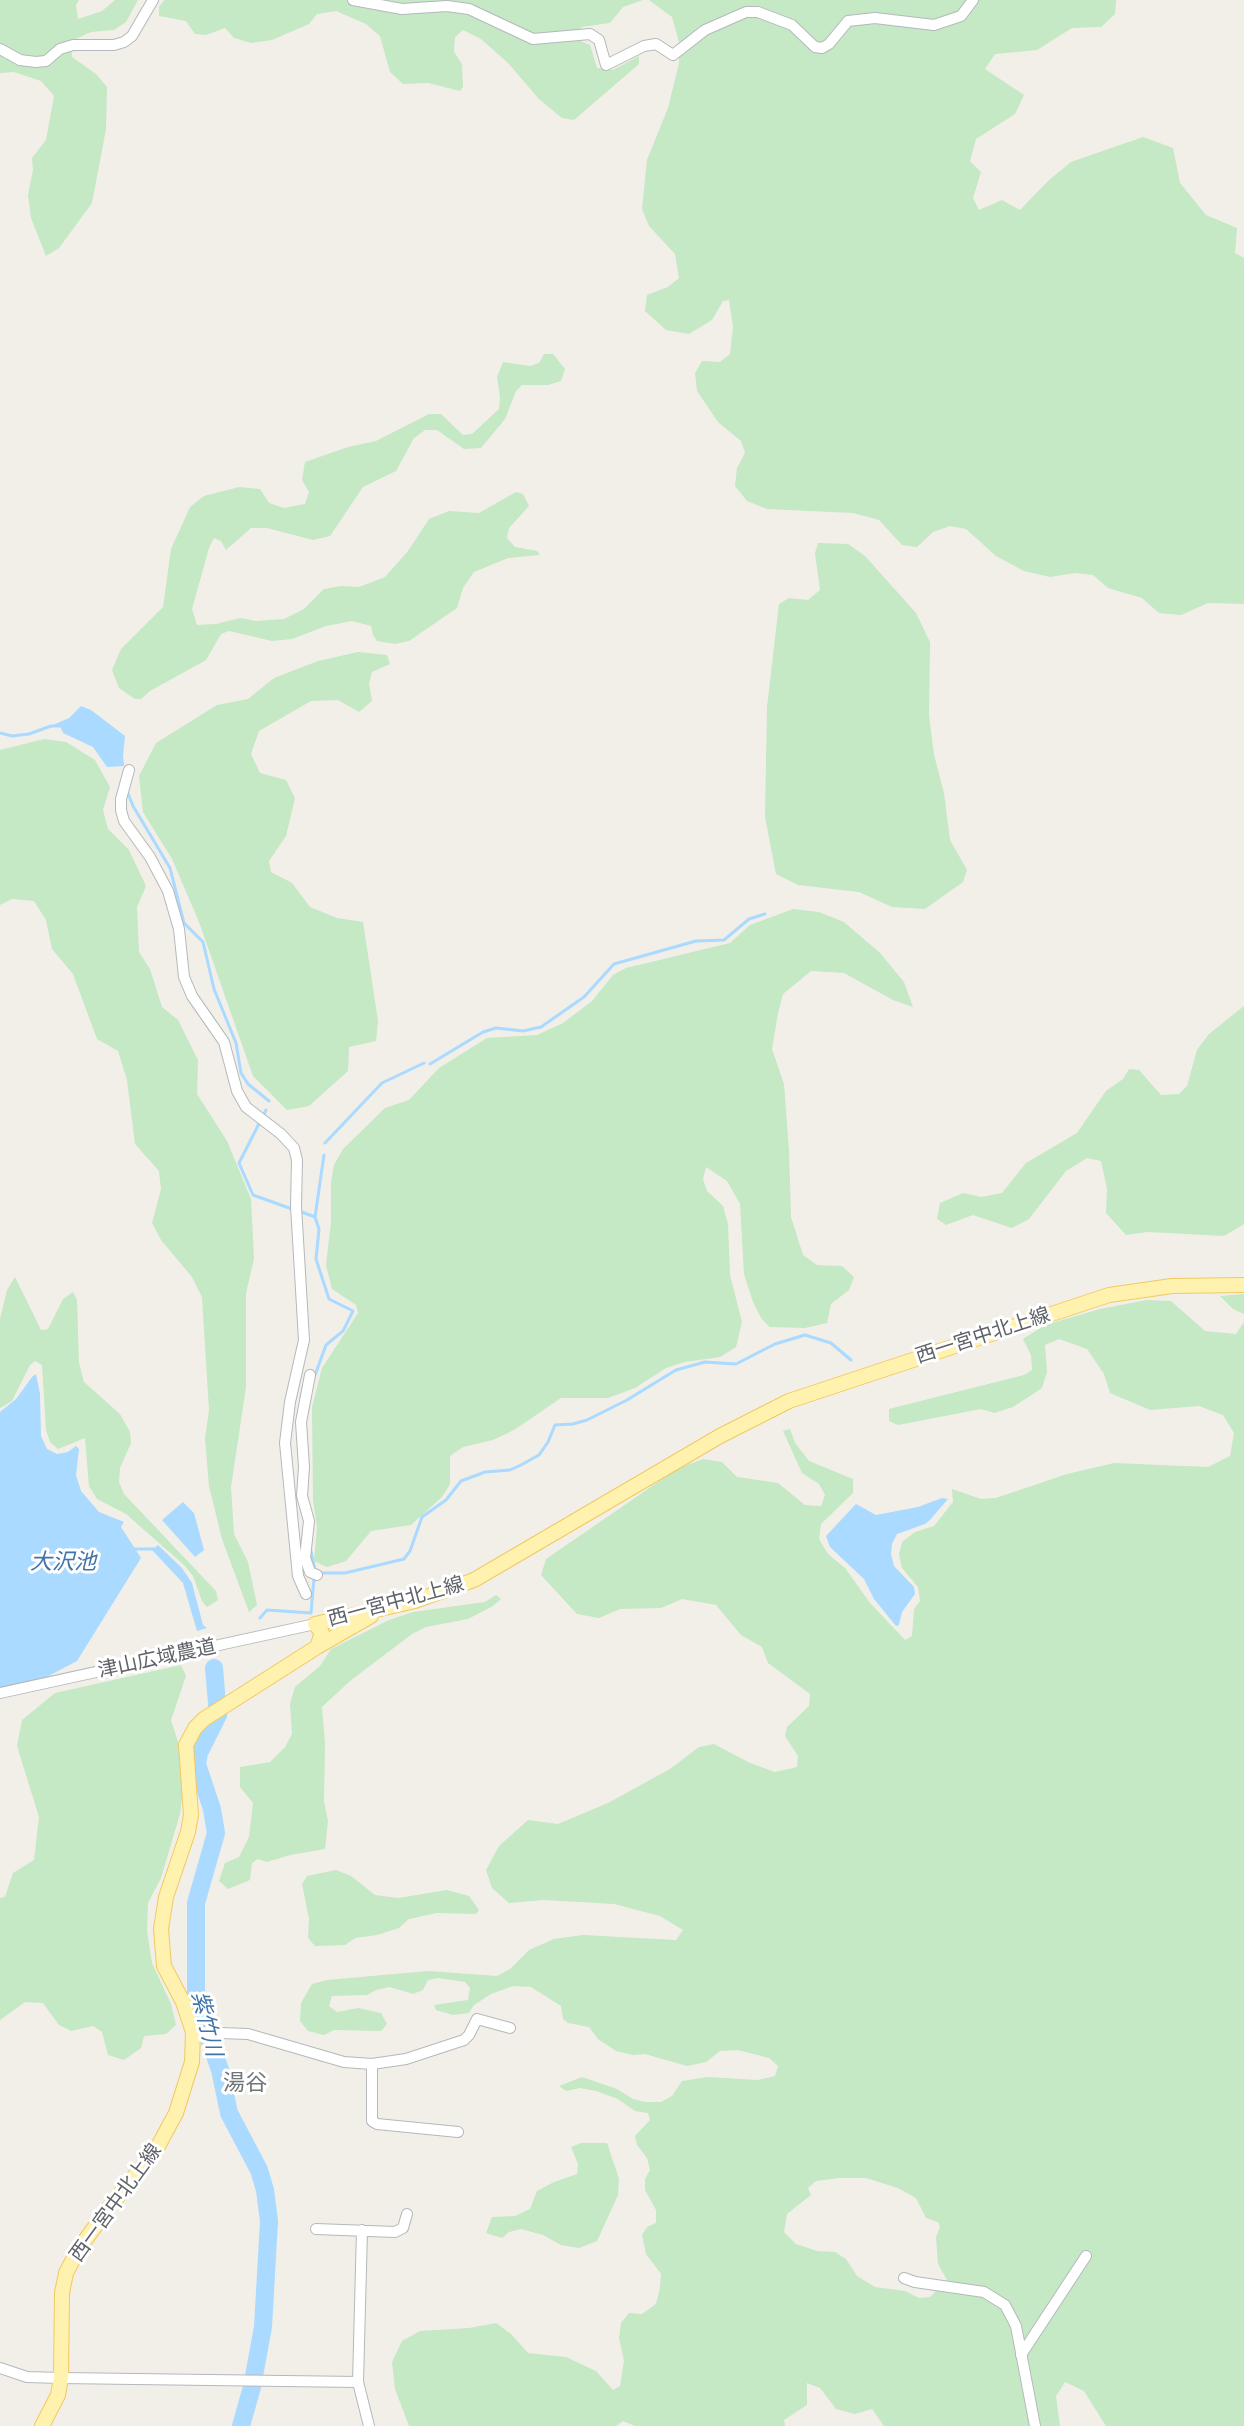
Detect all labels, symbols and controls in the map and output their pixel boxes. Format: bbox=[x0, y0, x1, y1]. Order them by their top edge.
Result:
street label: 西一宮中北上線 bbox=[913, 1303, 1053, 1369]
water label: 大沢池 bbox=[30, 1550, 96, 1576]
street label: 西一宮中北上線 bbox=[325, 1572, 467, 1632]
street label: 津山広域農道 bbox=[96, 1635, 218, 1683]
water label: 紫竹川 bbox=[185, 1989, 227, 2059]
district label: 湯谷 bbox=[223, 2071, 267, 2097]
street label: 西一宮中北上線 bbox=[65, 2139, 167, 2267]

